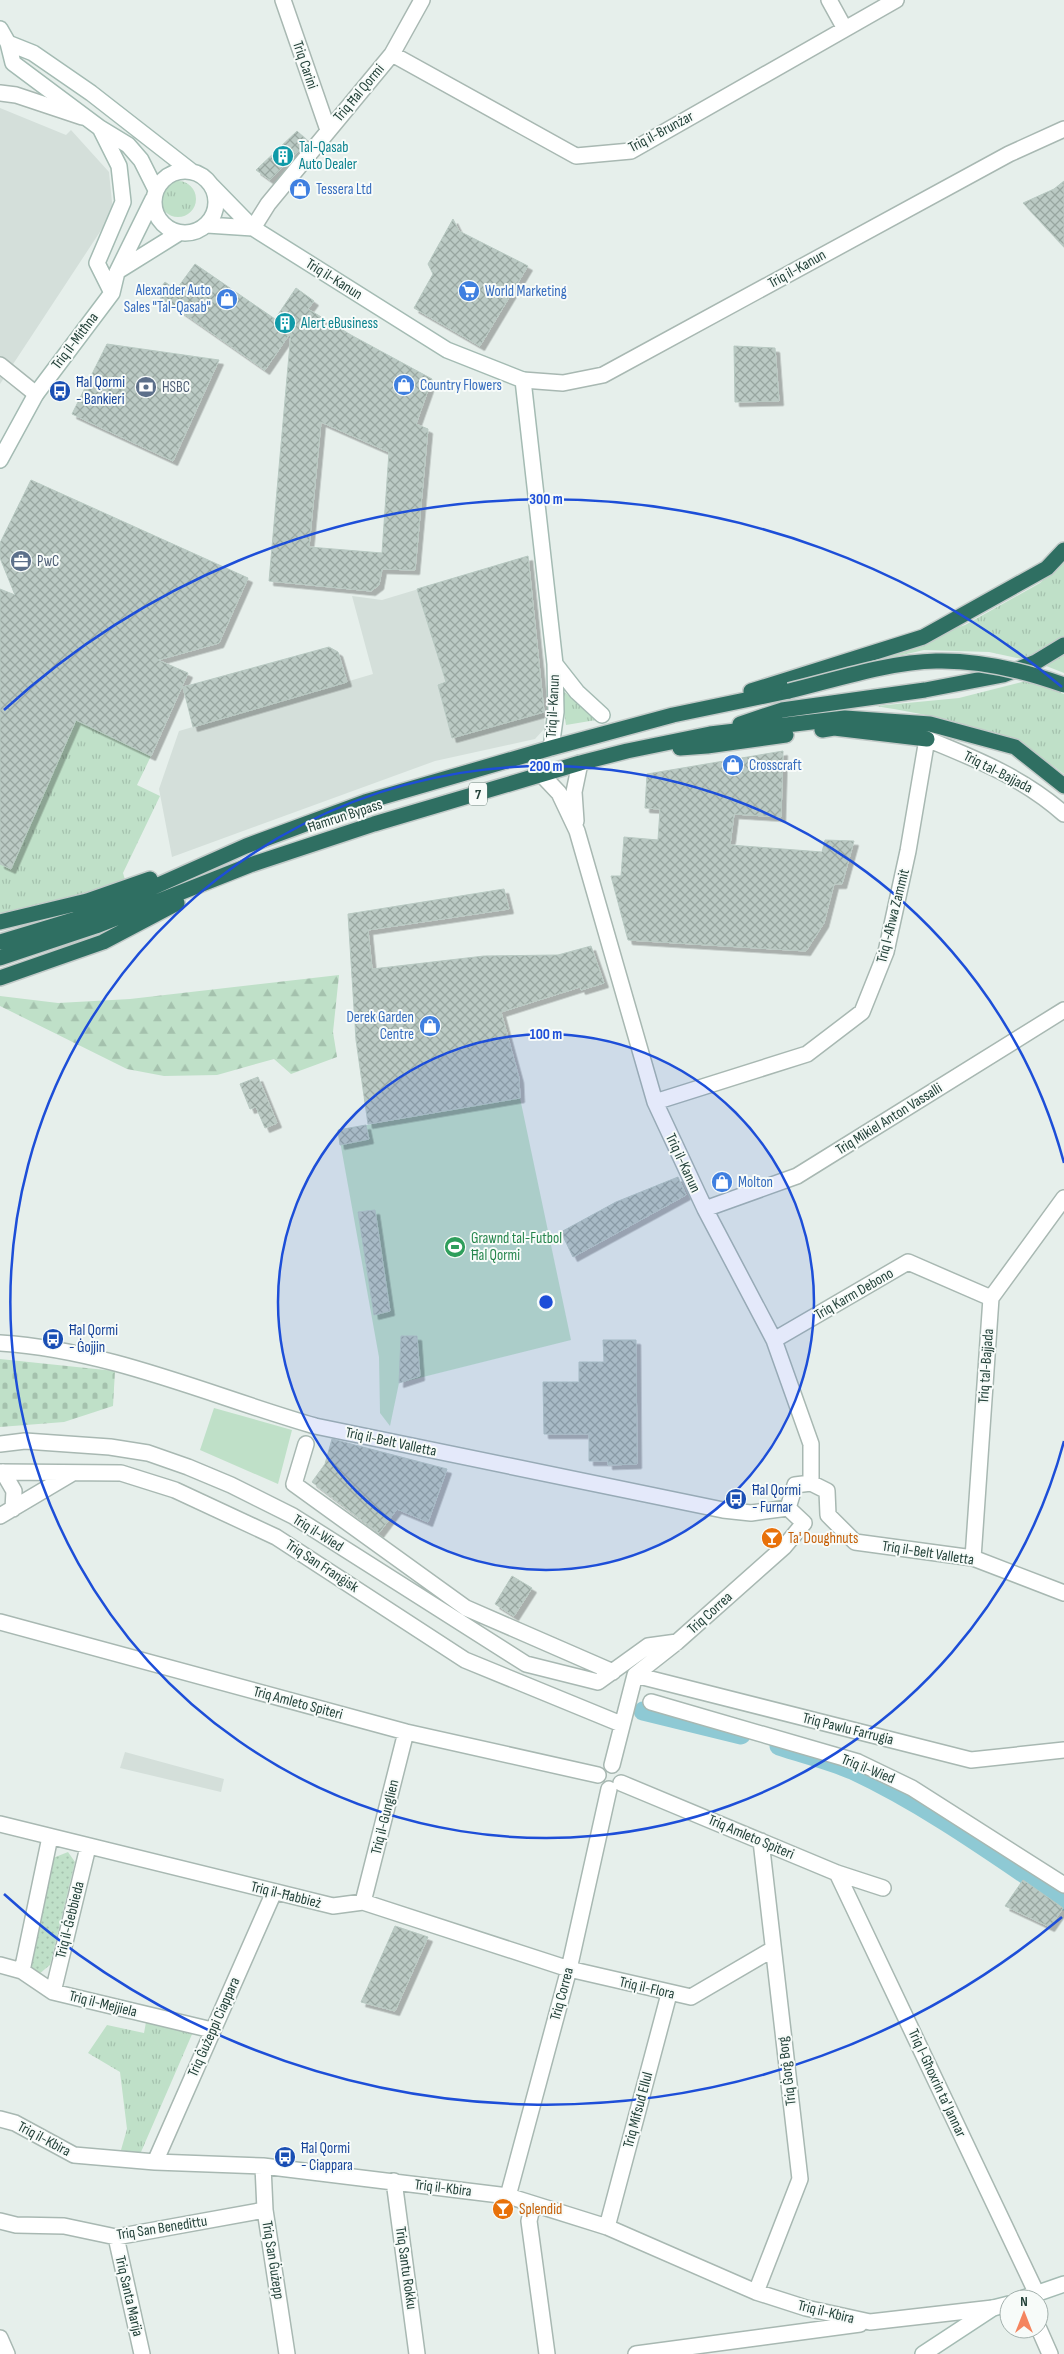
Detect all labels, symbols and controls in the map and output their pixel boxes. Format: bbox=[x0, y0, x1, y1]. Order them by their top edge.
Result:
street label: Triq Carini bbox=[288, 38, 322, 92]
street label: Triq Ħal Qormi bbox=[329, 60, 389, 126]
street label: Triq il-Brunżar bbox=[625, 107, 697, 157]
place label: Tal-Qasab Auto Dealer bbox=[298, 138, 358, 174]
building icon: Tal-Qasab Auto Dealer bbox=[271, 144, 295, 168]
shop icon: Tessera Ltd bbox=[288, 177, 312, 201]
place label: Tessera Ltd bbox=[316, 180, 372, 199]
street label: Triq il-Kanun bbox=[765, 245, 829, 293]
street label: Triq il-Kanun bbox=[302, 254, 366, 304]
supermarket icon: World Marketing bbox=[457, 279, 481, 303]
place label: Alexander Auto Sales "Tal-Qasab" bbox=[124, 281, 211, 317]
place label: World Marketing bbox=[485, 282, 567, 301]
shop icon: Alexander Auto Sales "Tal-Qasab" bbox=[215, 287, 239, 311]
street label: Triq il-Mitħna bbox=[47, 308, 103, 373]
building icon: Alert eBusiness bbox=[273, 311, 297, 335]
place label: Alert eBusiness bbox=[300, 314, 378, 333]
place label: Ħal Qormi - Bankieri bbox=[76, 373, 125, 409]
shop icon: Country Flowers bbox=[392, 373, 416, 397]
bank icon: HSBC bbox=[134, 375, 158, 399]
place label: Country Flowers bbox=[420, 376, 502, 395]
place label: HSBC bbox=[162, 378, 190, 397]
bus stop icon: Ħal Qormi - Bankieri bbox=[48, 379, 72, 403]
text: 300 m bbox=[529, 490, 563, 509]
office icon: PwC bbox=[9, 549, 33, 573]
place label: PwC bbox=[37, 552, 59, 571]
street label: Triq il-Kanun bbox=[542, 674, 564, 738]
street label: Triq tal-Bajjada bbox=[960, 747, 1036, 798]
shop icon: Crosscraft bbox=[721, 753, 745, 777]
place label: Crosscraft bbox=[749, 756, 802, 775]
text: 200 m bbox=[529, 757, 563, 776]
road number: 7 bbox=[469, 782, 487, 806]
street label: Ħamrun Bypass bbox=[305, 795, 385, 837]
street label: Triq l-Aħwa Zammit bbox=[872, 867, 914, 965]
place label: Derek Garden Centre bbox=[346, 1008, 414, 1044]
shop icon: Derek Garden Centre bbox=[418, 1014, 442, 1038]
text: 100 m bbox=[530, 1025, 562, 1044]
street label: Triq Mikiel Anton Vassalli bbox=[832, 1079, 946, 1159]
street label: Triq il-Kanun bbox=[661, 1130, 705, 1196]
shop icon: Molton bbox=[710, 1170, 734, 1194]
place label: Molton bbox=[738, 1173, 773, 1192]
place label: Grawnd tal-Futbol Ħal Qormi bbox=[471, 1229, 562, 1265]
sports icon: Grawnd tal-Futbol Ħal Qormi bbox=[443, 1235, 467, 1259]
street label: Triq Karm Debono bbox=[811, 1264, 897, 1324]
centre of rings bbox=[537, 1293, 555, 1311]
place label: Ħal Qormi - Ġojjin bbox=[69, 1321, 118, 1357]
bus stop icon: Ħal Qormi - Ġojjin bbox=[41, 1327, 65, 1351]
street label: Triq tal-Bajjada bbox=[974, 1328, 998, 1404]
street label: Triq il-Belt Valletta bbox=[344, 1423, 439, 1461]
place label: Ħal Qormi - Furnar bbox=[752, 1481, 801, 1517]
bus stop icon: Ħal Qormi - Furnar bbox=[724, 1487, 748, 1511]
street label: Triq il-Wied bbox=[289, 1510, 347, 1556]
bar icon: Ta' Doughnuts bbox=[760, 1526, 784, 1550]
place label: Ta' Doughnuts bbox=[788, 1529, 858, 1548]
street label: Triq San Franġisk bbox=[282, 1535, 362, 1597]
street label: Triq il-Belt Valletta bbox=[881, 1536, 975, 1570]
street label: Triq Correa bbox=[683, 1588, 737, 1638]
street label: Triq Amleto Spiteri bbox=[251, 1682, 345, 1724]
street label: Triq Pawlu Farrugia bbox=[801, 1709, 896, 1750]
street label: Triq il-Wied bbox=[838, 1750, 898, 1788]
street label: Triq il-Gunglien bbox=[367, 1778, 403, 1856]
street label: Triq Amleto Spiteri bbox=[705, 1810, 797, 1864]
street label: Triq il-Ħabbież bbox=[249, 1877, 324, 1913]
street label: Triq il-Ġebbieda bbox=[51, 1879, 89, 1960]
street label: Triq Correa bbox=[546, 1965, 578, 2023]
street label: Triq il-Flora bbox=[617, 1972, 677, 2004]
street label: Triq Ġużeppi Ciappara bbox=[184, 1974, 245, 2080]
street label: Triq il-Mejjiela bbox=[67, 1986, 139, 2022]
street label: Triq l-Għoxrin ta' Jannar bbox=[904, 2026, 971, 2141]
street label: Triq Ġorġ Borg bbox=[773, 2035, 801, 2107]
street label: Triq Mifsud Ellul bbox=[619, 2070, 657, 2150]
street label: Triq il-Kbira bbox=[14, 2117, 74, 2161]
place label: Ħal Qormi - Ciappara bbox=[301, 2139, 353, 2175]
bus stop icon: Ħal Qormi - Ciappara bbox=[273, 2145, 297, 2169]
street label: Triq il-Kbira bbox=[413, 2175, 473, 2201]
bar icon: Splendid bbox=[491, 2197, 515, 2221]
place label: Splendid bbox=[519, 2200, 562, 2219]
street label: Triq San Benedittu bbox=[115, 2211, 209, 2245]
street label: Triq San Ġużepp bbox=[257, 2219, 289, 2301]
street label: Triq Santu Rokku bbox=[391, 2225, 421, 2311]
street label: Triq Santa Marija bbox=[110, 2254, 148, 2338]
north arrow bbox=[999, 2289, 1049, 2339]
text: N bbox=[1020, 2293, 1028, 2310]
street label: Triq il-Kbira bbox=[796, 2296, 856, 2328]

